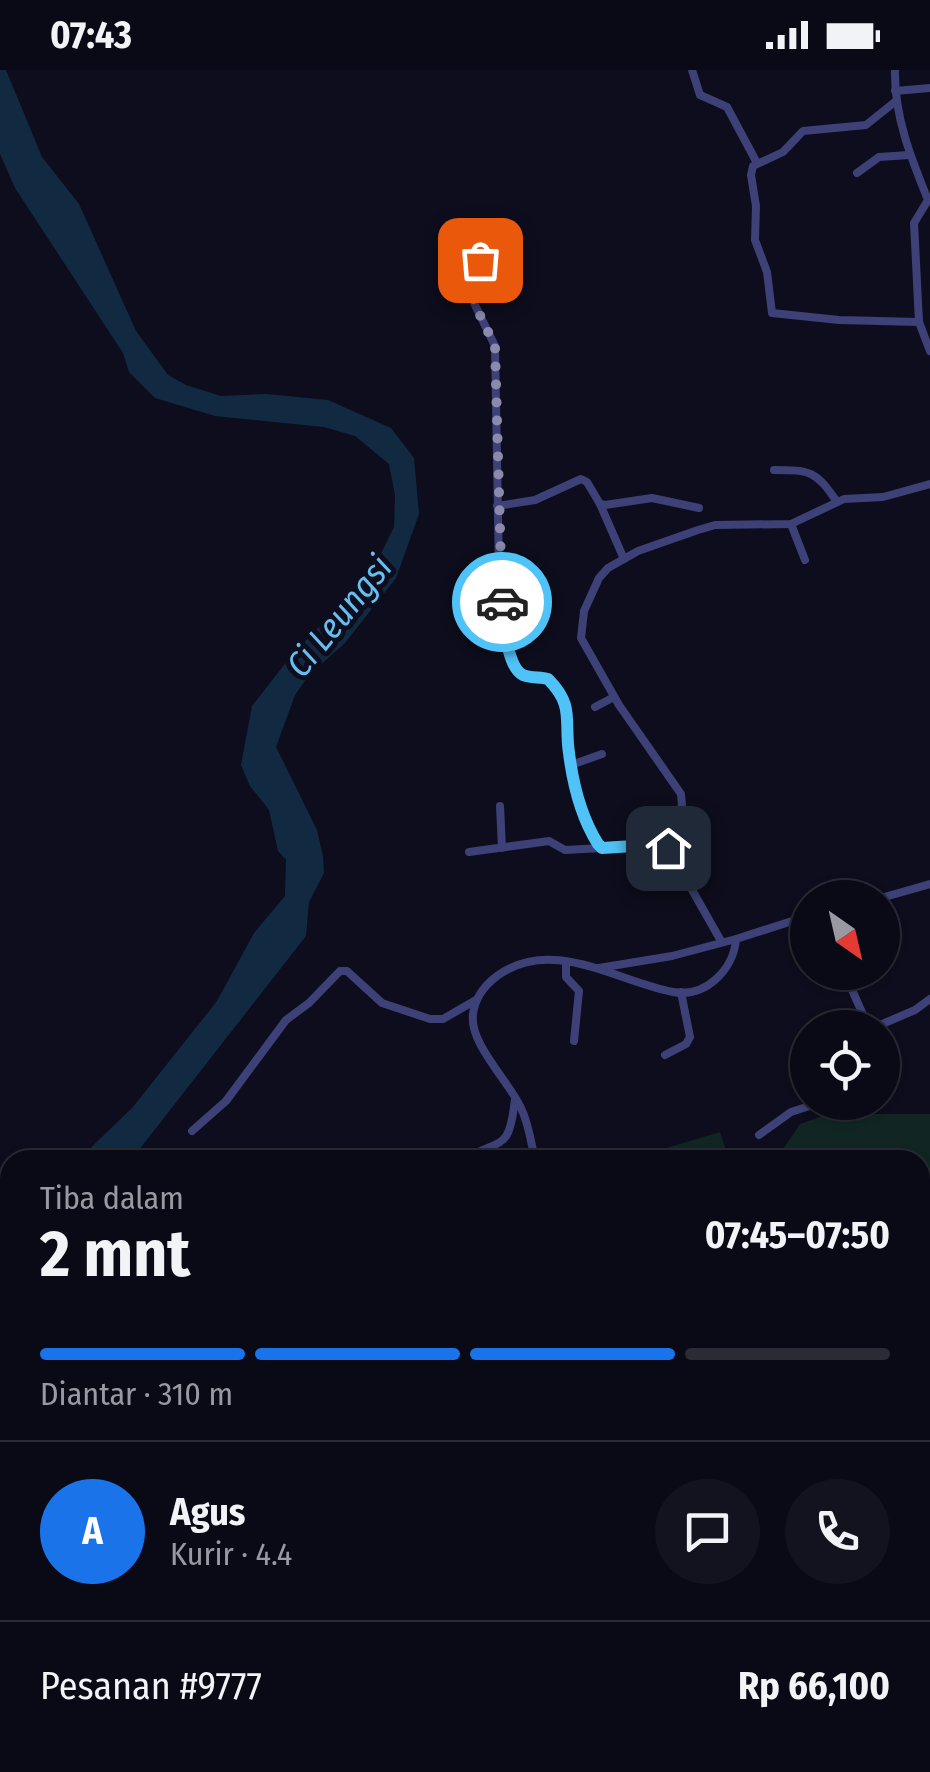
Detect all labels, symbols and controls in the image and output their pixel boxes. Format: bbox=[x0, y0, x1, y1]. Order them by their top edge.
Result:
text: 07:43 bbox=[50, 12, 132, 58]
pin bbox=[438, 218, 523, 303]
icon: bag bbox=[453, 233, 508, 288]
water label: Ci Leungsi bbox=[277, 547, 401, 685]
courier bbox=[452, 552, 552, 652]
icon: car bbox=[475, 575, 530, 630]
pin bbox=[626, 806, 711, 891]
icon: home bbox=[641, 821, 696, 876]
north arrow bbox=[790, 880, 900, 990]
map controls bbox=[790, 880, 900, 1120]
button: locate bbox=[790, 1010, 900, 1120]
text: Tiba dalam bbox=[40, 1179, 184, 1217]
text: 07:45–07:50 bbox=[705, 1212, 890, 1258]
text: 2 mnt bbox=[40, 1215, 190, 1293]
text: Diantar · 310 m bbox=[40, 1375, 233, 1413]
button: chat bbox=[655, 1479, 760, 1584]
button: phone bbox=[785, 1479, 890, 1584]
text: Agus bbox=[170, 1489, 246, 1535]
text: A bbox=[82, 1508, 103, 1554]
text: Kurir · 4.4 bbox=[170, 1535, 292, 1573]
text: Pesanan #9777 bbox=[40, 1663, 262, 1709]
text: Rp 66,100 bbox=[738, 1663, 890, 1709]

